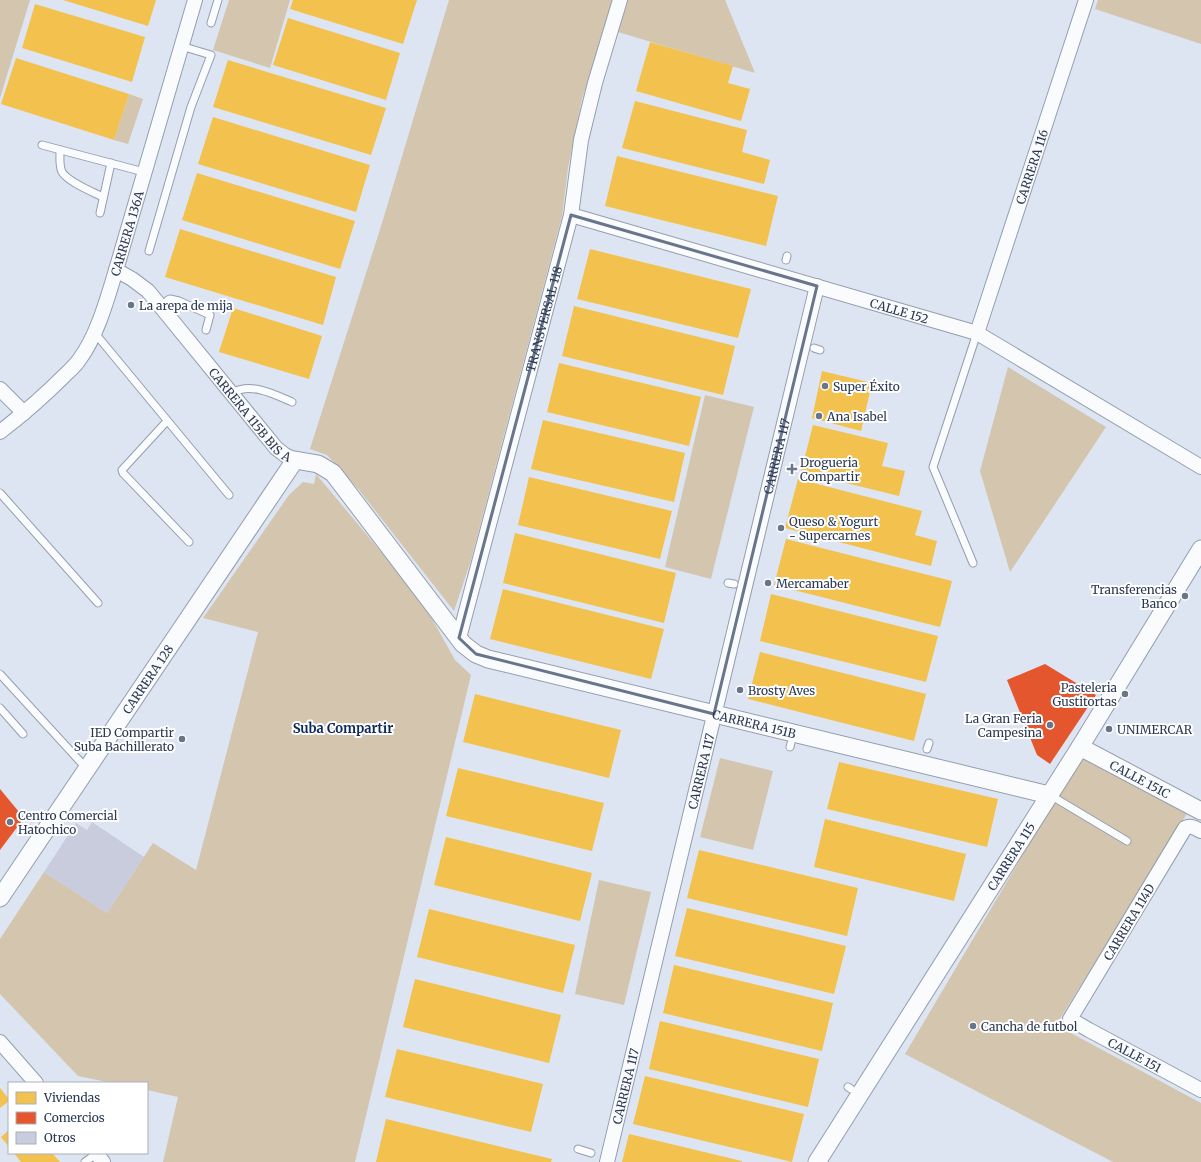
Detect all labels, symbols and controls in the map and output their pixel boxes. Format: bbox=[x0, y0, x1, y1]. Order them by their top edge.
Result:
street label: CARRERA 116 bbox=[1012, 127, 1051, 206]
street label: CARRERA 136A bbox=[107, 188, 146, 278]
street label: TRANSVERSAL 118 bbox=[522, 264, 565, 374]
street label: CALLE 152 bbox=[868, 295, 930, 326]
place label: La arepa de mija bbox=[139, 298, 233, 313]
marker: La arepa de mija bbox=[126, 300, 136, 310]
street label: CARRERA 115B BIS A bbox=[206, 365, 294, 465]
place label: Super Éxito bbox=[833, 379, 900, 394]
marker: Super Éxito bbox=[820, 381, 830, 391]
place label: Ana Isabel bbox=[826, 409, 887, 424]
marker: Ana Isabel bbox=[814, 411, 824, 421]
street label: CARRERA 117 bbox=[760, 416, 793, 495]
place label: Drogueria Compartir bbox=[800, 455, 860, 484]
marker: Drogueria Compartir bbox=[787, 464, 797, 474]
place label: Queso & Yogurt - Supercarnes bbox=[789, 514, 878, 543]
marker: Queso & Yogurt - Supercarnes bbox=[776, 523, 786, 533]
place label: Mercamaber bbox=[776, 576, 850, 591]
marker: Mercamaber bbox=[763, 578, 773, 588]
place label: Transferencias Banco bbox=[1091, 582, 1177, 611]
marker: Transferencias Banco bbox=[1180, 591, 1190, 601]
street label: CARRERA 128 bbox=[119, 642, 176, 716]
place label: Pasteleria Gustitortas bbox=[1053, 680, 1118, 709]
place label: Brosty Aves bbox=[748, 683, 815, 698]
marker: Brosty Aves bbox=[735, 685, 745, 695]
marker: Pasteleria Gustitortas bbox=[1120, 689, 1130, 699]
street label: CARRERA 151B bbox=[711, 706, 798, 741]
place label: La Gran Feria Campesina bbox=[965, 711, 1043, 740]
district label: Suba Compartir bbox=[293, 720, 393, 737]
marker: La Gran Feria Campesina bbox=[1045, 720, 1055, 730]
place label: UNIMERCAR bbox=[1117, 722, 1193, 737]
marker: UNIMERCAR bbox=[1104, 724, 1114, 734]
place label: IED Compartir Suba Bachillerato bbox=[74, 725, 175, 754]
street label: CARRERA 117 bbox=[684, 732, 717, 810]
marker: IED Compartir Suba Bachillerato bbox=[177, 734, 187, 744]
street label: CALLE 151C bbox=[1107, 757, 1173, 801]
place label: Centro Comercial Hatochico bbox=[18, 808, 118, 837]
marker: Centro Comercial Hatochico bbox=[5, 817, 15, 827]
street label: CARRERA 115 bbox=[984, 819, 1038, 893]
street label: CARRERA 114D bbox=[1100, 881, 1158, 963]
place label: Cancha de futbol bbox=[981, 1019, 1078, 1034]
marker: Cancha de futbol bbox=[968, 1021, 978, 1031]
street label: CALLE 151 bbox=[1106, 1034, 1165, 1075]
street label: CARRERA 117 bbox=[609, 1047, 642, 1126]
legend bbox=[8, 1082, 148, 1154]
text: Viviendas bbox=[43, 1090, 100, 1105]
text: Comercios bbox=[44, 1110, 105, 1125]
text: Otros bbox=[44, 1130, 76, 1145]

